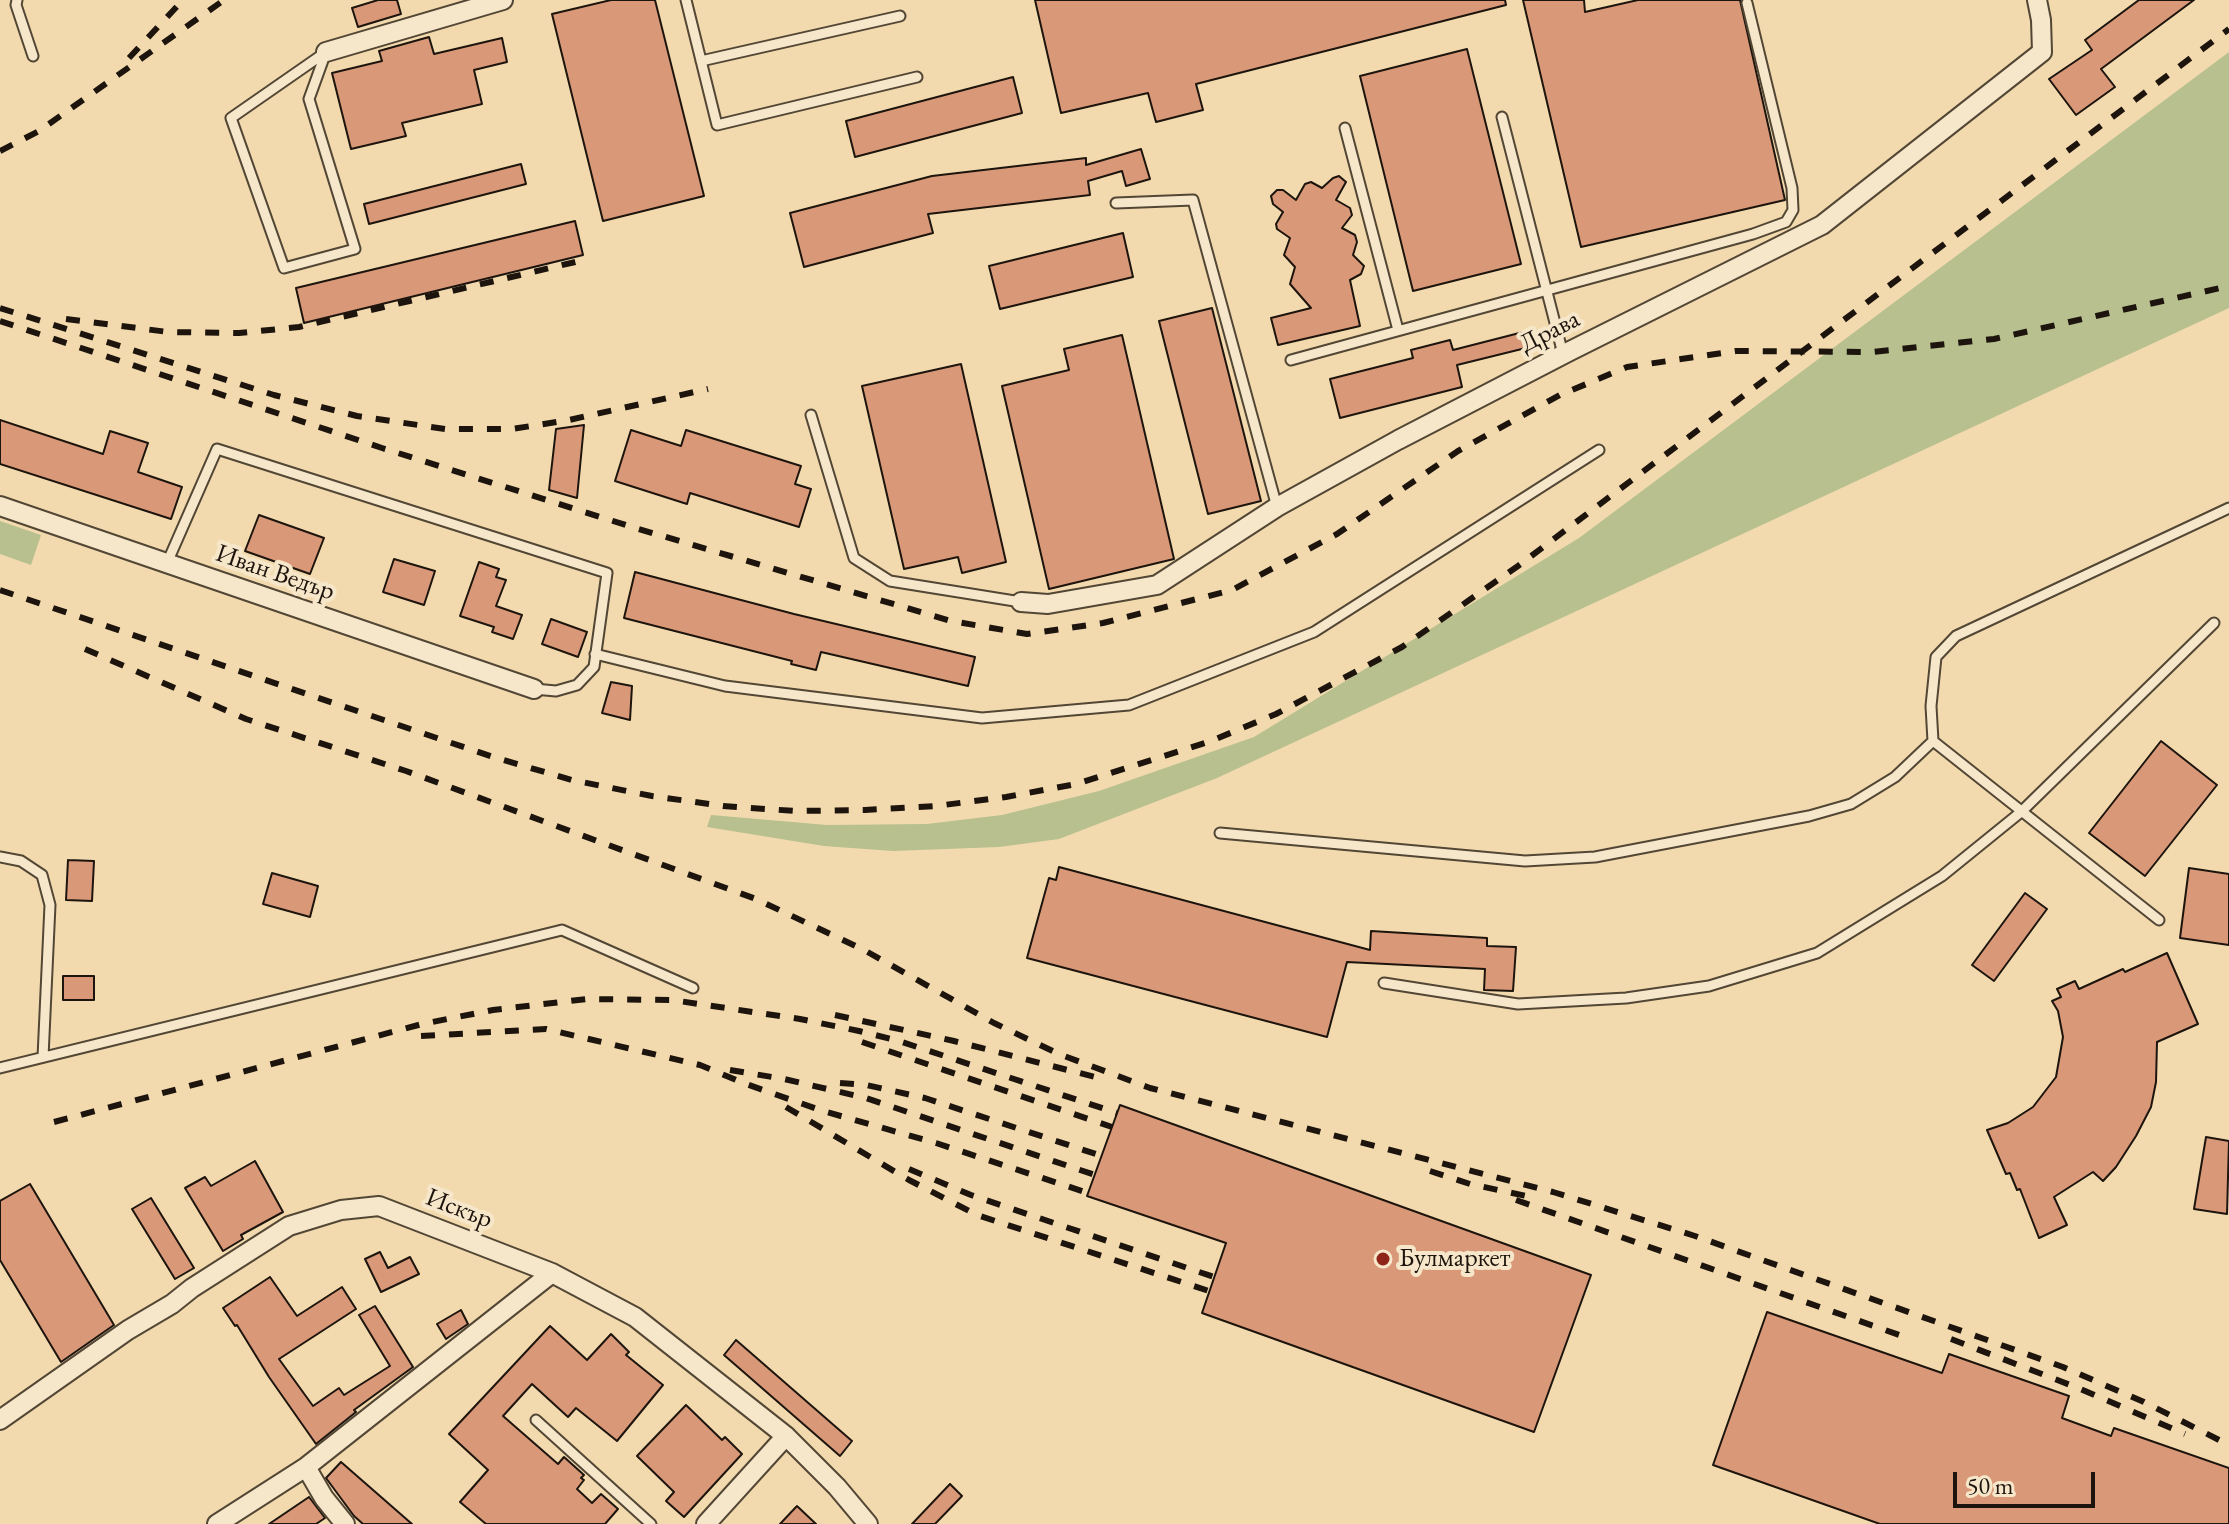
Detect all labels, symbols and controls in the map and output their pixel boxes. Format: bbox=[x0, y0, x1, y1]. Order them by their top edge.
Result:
street label: Драва bbox=[1515, 304, 1585, 360]
street label: Иван Ведър bbox=[211, 538, 339, 608]
street label: Искър bbox=[421, 1182, 497, 1236]
place label: Булмаркет bbox=[1399, 1243, 1510, 1275]
marker: Булмаркет bbox=[1374, 1250, 1392, 1268]
scale bar bbox=[1957, 1456, 2099, 1506]
text: 50 m bbox=[1967, 1470, 2014, 1501]

